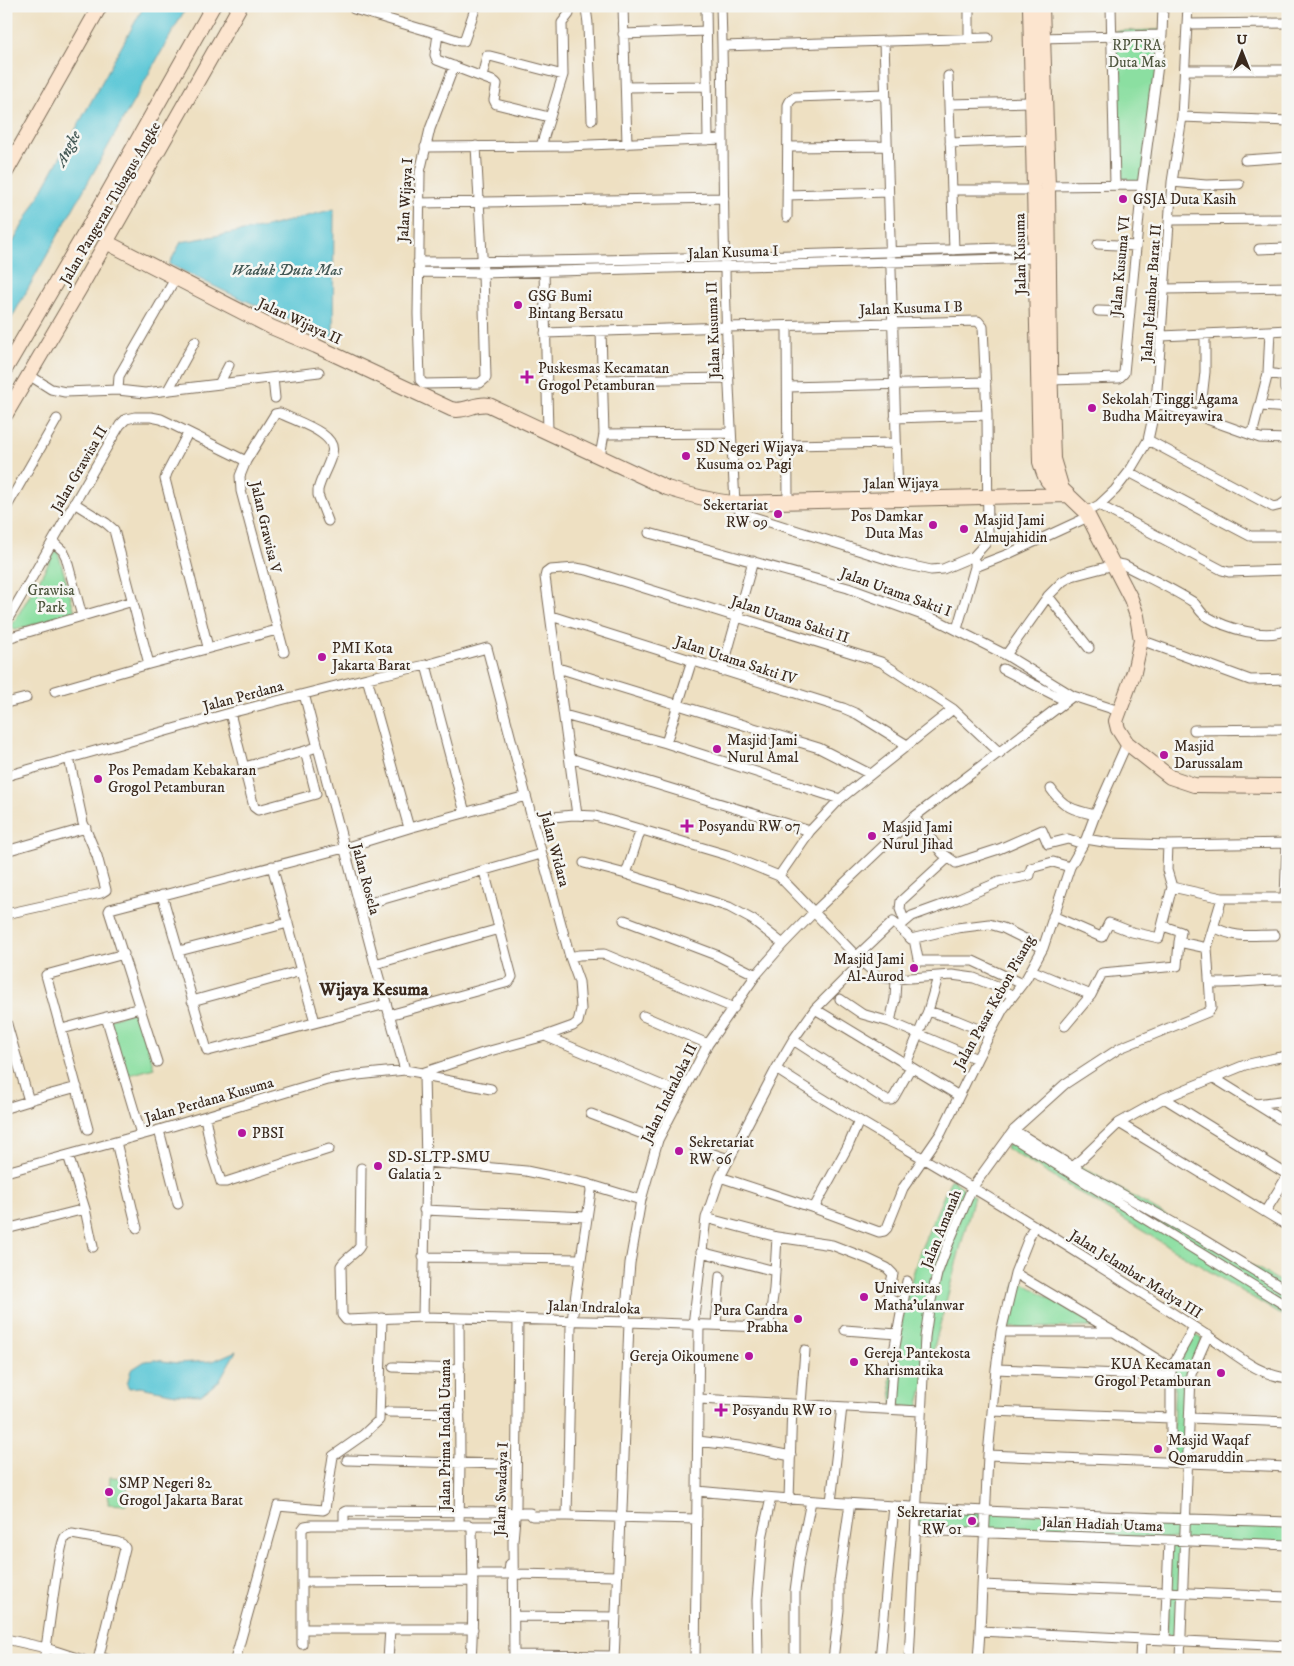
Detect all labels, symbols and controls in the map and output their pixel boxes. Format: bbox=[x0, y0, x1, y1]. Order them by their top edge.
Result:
north arrow bbox=[1216, 28, 1266, 78]
text: U bbox=[1237, 31, 1248, 49]
park label: RPTRA Duta Mas bbox=[1108, 36, 1166, 72]
street label: Jalan Pangeran Tubagus Angke bbox=[55, 118, 165, 290]
water label: Angke bbox=[50, 127, 86, 171]
street label: Jalan Wijaya I bbox=[394, 157, 417, 245]
place label: GSJA Duta Kasih bbox=[1133, 190, 1236, 209]
marker: GSJA Duta Kasih bbox=[1117, 193, 1129, 205]
street label: Jalan Kusuma bbox=[1010, 212, 1031, 297]
street label: Jalan Kusuma VI bbox=[1106, 215, 1134, 319]
street label: Jalan Jelambar Barat II bbox=[1137, 223, 1166, 365]
street label: Jalan Kusuma I bbox=[685, 241, 779, 264]
water label: Waduk Duta Mas bbox=[232, 260, 344, 280]
street label: Jalan Kusuma II bbox=[702, 281, 725, 381]
place label: GSG Bumi Bintang Bersatu bbox=[528, 287, 623, 323]
street label: Jalan Wijaya II bbox=[253, 293, 345, 349]
street label: Jalan Kusuma I B bbox=[857, 297, 963, 320]
marker: GSG Bumi Bintang Bersatu bbox=[512, 299, 524, 311]
place label: Puskesmas Kecamatan Grogol Petamburan bbox=[538, 359, 670, 395]
marker: Puskesmas Kecamatan Grogol Petamburan bbox=[520, 370, 534, 384]
place label: Sekolah Tinggi Agama Budha Maitreyawira bbox=[1102, 390, 1239, 426]
marker: Sekolah Tinggi Agama Budha Maitreyawira bbox=[1086, 402, 1098, 414]
street label: Jalan Grawisa II bbox=[46, 423, 112, 518]
place label: SD Negeri Wijaya Kusuma 02 Pagi bbox=[696, 438, 804, 474]
marker: SD Negeri Wijaya Kusuma 02 Pagi bbox=[680, 450, 692, 462]
street label: Jalan Wijaya bbox=[861, 473, 939, 494]
street label: Jalan Grawisa V bbox=[245, 477, 285, 575]
place label: Sekertariat RW 09 bbox=[703, 496, 768, 532]
place label: Pos Damkar Duta Mas bbox=[851, 507, 923, 543]
marker: Sekertariat RW 09 bbox=[772, 508, 784, 520]
place label: Masjid Jami Almujahidin bbox=[974, 511, 1048, 547]
marker: Pos Damkar Duta Mas bbox=[927, 519, 939, 531]
marker: Masjid Jami Almujahidin bbox=[958, 523, 970, 535]
street label: Jalan Utama Sakti I bbox=[836, 563, 954, 621]
park label: Grawisa Park bbox=[27, 581, 75, 617]
street label: Jalan Utama Sakti II bbox=[726, 591, 851, 648]
street label: Jalan Utama Sakti IV bbox=[671, 631, 799, 689]
place label: PMI Kota Jakarta Barat bbox=[330, 639, 411, 675]
marker: PMI Kota Jakarta Barat bbox=[316, 651, 328, 663]
street label: Jalan Perdana bbox=[199, 676, 286, 717]
place label: Masjid Jami Nurul Amal bbox=[727, 731, 799, 767]
place label: Masjid Darussalam bbox=[1174, 737, 1243, 773]
marker: Masjid Jami Nurul Amal bbox=[711, 743, 723, 755]
marker: Masjid Darussalam bbox=[1158, 749, 1170, 761]
place label: Pos Pemadam Kebakaran Grogol Petamburan bbox=[108, 761, 256, 797]
marker: Pos Pemadam Kebakaran Grogol Petamburan bbox=[92, 773, 104, 785]
street label: Jalan Widara bbox=[535, 807, 574, 890]
place label: Posyandu RW 07 bbox=[698, 817, 801, 836]
place label: Masjid Jami Nurul Jihad bbox=[882, 818, 954, 854]
marker: Posyandu RW 07 bbox=[680, 819, 694, 833]
marker: Masjid Jami Nurul Jihad bbox=[866, 830, 878, 842]
street label: Jalan Rosela bbox=[346, 839, 384, 918]
street label: Jalan Pasar Kebon Pisang bbox=[949, 931, 1040, 1074]
place label: Masjid Jami Al-Aurod bbox=[834, 950, 904, 986]
marker: Masjid Jami Al-Aurod bbox=[908, 962, 920, 974]
district label: Wijaya Kesuma bbox=[319, 979, 429, 1001]
street label: Jalan Indraloka II bbox=[636, 1040, 702, 1148]
street label: Jalan Perdana Kusuma bbox=[141, 1073, 276, 1129]
place label: PBSI bbox=[252, 1124, 284, 1143]
marker: PBSI bbox=[236, 1127, 248, 1139]
place label: Sekretariat RW 06 bbox=[689, 1133, 754, 1169]
marker: Sekretariat RW 06 bbox=[673, 1145, 685, 1157]
place label: SD-SLTP-SMU Galatia 2 bbox=[388, 1148, 490, 1184]
marker: SD-SLTP-SMU Galatia 2 bbox=[372, 1160, 384, 1172]
street label: Jalan Amanah bbox=[916, 1187, 966, 1273]
street label: Jalan Jelambar Madya III bbox=[1064, 1225, 1206, 1323]
place label: Universitas Matha'ulanwar bbox=[874, 1279, 965, 1315]
marker: Universitas Matha'ulanwar bbox=[858, 1291, 870, 1303]
street label: Jalan Indraloka bbox=[545, 1296, 641, 1319]
place label: Pura Candra Prabha bbox=[713, 1301, 789, 1337]
marker: Pura Candra Prabha bbox=[792, 1313, 804, 1325]
place label: Gereja Pantekosta Kharismatika bbox=[864, 1344, 971, 1380]
place label: Gereja Oikoumene bbox=[630, 1347, 739, 1366]
marker: Gereja Oikoumene bbox=[743, 1350, 755, 1362]
place label: KUA Kecamatan Grogol Petamburan bbox=[1094, 1355, 1211, 1391]
marker: Gereja Pantekosta Kharismatika bbox=[848, 1356, 860, 1368]
street label: Jalan Prima Indah Utama bbox=[436, 1358, 455, 1513]
marker: KUA Kecamatan Grogol Petamburan bbox=[1215, 1367, 1227, 1379]
place label: Posyandu RW 10 bbox=[732, 1401, 832, 1420]
marker: Posyandu RW 10 bbox=[714, 1403, 728, 1417]
place label: Masjid Waqaf Qomaruddin bbox=[1168, 1431, 1251, 1467]
street label: Jalan Swadaya I bbox=[490, 1442, 513, 1538]
marker: Masjid Waqaf Qomaruddin bbox=[1152, 1443, 1164, 1455]
place label: SMP Negeri 82 Grogol Jakarta Barat bbox=[119, 1474, 243, 1510]
marker: SMP Negeri 82 Grogol Jakarta Barat bbox=[103, 1486, 115, 1498]
place label: Sekretariat RW 01 bbox=[897, 1503, 962, 1539]
street label: Jalan Hadiah Utama bbox=[1039, 1513, 1164, 1536]
marker: Sekretariat RW 01 bbox=[966, 1515, 978, 1527]

